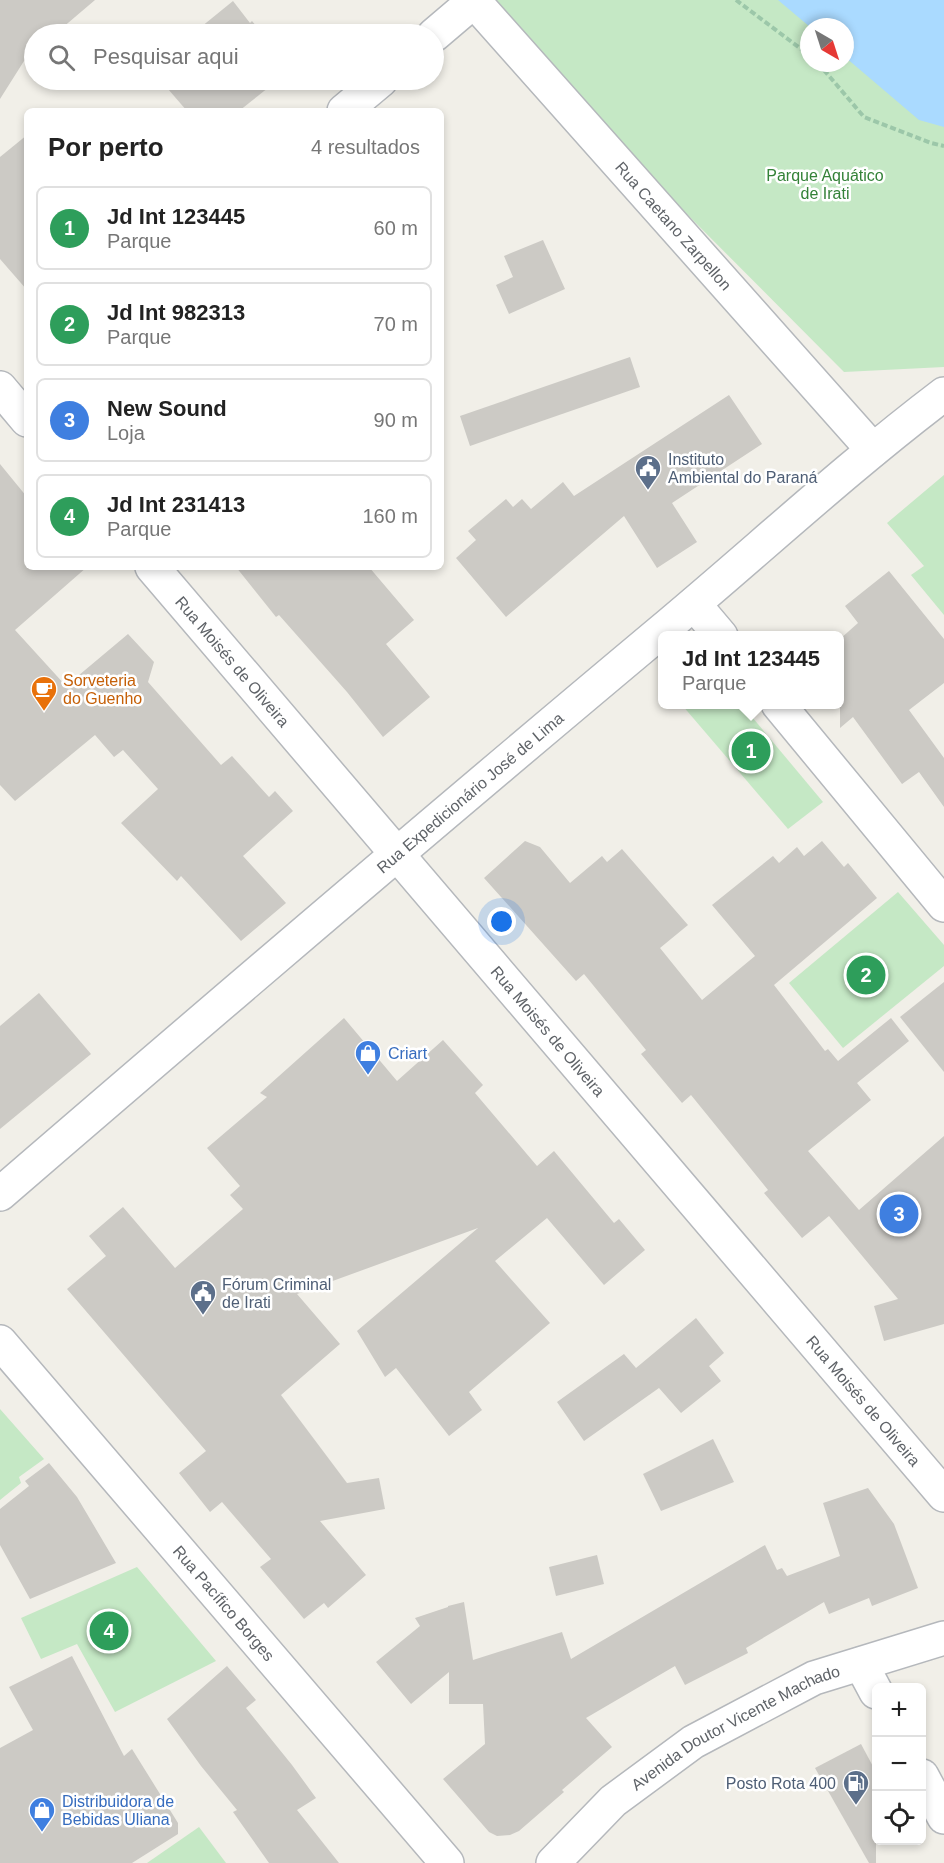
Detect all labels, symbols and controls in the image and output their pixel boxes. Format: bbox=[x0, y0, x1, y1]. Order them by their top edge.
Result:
north arrow bbox=[800, 18, 854, 72]
search box bbox=[24, 24, 444, 90]
icon: search bbox=[45, 41, 78, 74]
text: Pesquisar aqui bbox=[93, 44, 239, 69]
text: Por perto bbox=[48, 132, 164, 162]
text: 4 resultados bbox=[311, 136, 420, 158]
street label: Rua Caetano Zarpellon bbox=[612, 159, 735, 294]
park label: Parque Aquático de Irati bbox=[766, 167, 884, 202]
text: Jd Int 123445 bbox=[107, 204, 245, 229]
text: 1 bbox=[64, 217, 75, 239]
text: 60 m bbox=[374, 217, 418, 239]
text: Parque bbox=[107, 230, 172, 252]
text: Jd Int 982313 bbox=[107, 300, 245, 325]
text: 2 bbox=[64, 313, 75, 335]
text: 70 m bbox=[374, 313, 418, 335]
text: Parque bbox=[107, 326, 172, 348]
text: New Sound bbox=[107, 396, 227, 421]
text: 3 bbox=[64, 409, 75, 431]
text: 90 m bbox=[374, 409, 418, 431]
text: Loja bbox=[107, 422, 145, 444]
place label: Instituto Ambiental do Paraná bbox=[668, 451, 818, 486]
public building icon: Instituto Ambiental do Paraná bbox=[633, 453, 663, 491]
text: Jd Int 231413 bbox=[107, 492, 245, 517]
text: 4 bbox=[64, 505, 75, 527]
text: 160 m bbox=[362, 505, 418, 527]
text: Parque bbox=[107, 518, 172, 540]
street label: Rua Moisés de Oliveira bbox=[172, 593, 292, 730]
popup bbox=[658, 631, 844, 709]
text: Jd Int 123445 bbox=[682, 646, 820, 671]
place label: Sorveteria do Guenho bbox=[63, 672, 142, 707]
text: Parque bbox=[682, 672, 746, 694]
cafe icon: Sorveteria do Guenho bbox=[29, 674, 59, 712]
street label: Rua Expedicionário José de Lima bbox=[374, 709, 567, 876]
pin: 1 bbox=[732, 728, 771, 774]
your location bbox=[487, 907, 516, 936]
pin: 2 bbox=[846, 952, 886, 998]
street label: Rua Moisés de Oliveira bbox=[487, 963, 608, 1100]
shop icon: Criart bbox=[353, 1038, 383, 1076]
place label: Criart bbox=[388, 1045, 428, 1062]
pin: 3 bbox=[880, 1192, 918, 1236]
place label: Fórum Criminal de Irati bbox=[222, 1276, 331, 1311]
public building icon: Fórum Criminal de Irati bbox=[188, 1278, 218, 1316]
street label: Rua Moisés de Oliveira bbox=[803, 1333, 923, 1470]
street label: Rua Pacífico Borges bbox=[170, 1542, 278, 1664]
pin: 4 bbox=[90, 1608, 128, 1654]
street label: Avenida Doutor Vicente Machado bbox=[628, 1663, 842, 1794]
map controls bbox=[872, 1683, 926, 1845]
button: + bbox=[872, 1683, 926, 1737]
button: − bbox=[872, 1737, 926, 1791]
fuel station icon: Posto Rota 400 bbox=[841, 1768, 871, 1806]
place label: Posto Rota 400 bbox=[726, 1775, 836, 1792]
button: locate bbox=[872, 1791, 926, 1845]
place label: Distribuidora de Bebidas Uliana bbox=[62, 1793, 174, 1828]
shop icon: Distribuidora de Bebidas Uliana bbox=[27, 1795, 57, 1833]

